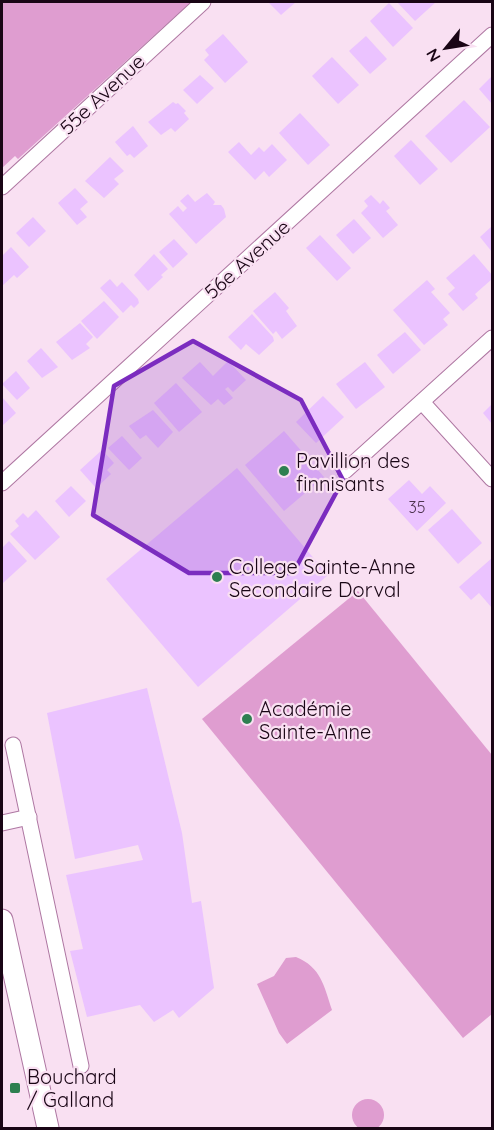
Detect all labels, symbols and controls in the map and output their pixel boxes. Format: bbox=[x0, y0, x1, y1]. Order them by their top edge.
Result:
north arrow bbox=[416, 18, 476, 78]
text: N bbox=[421, 45, 445, 66]
street label: 55e Avenue bbox=[54, 48, 150, 140]
street label: 56e Avenue bbox=[199, 214, 295, 304]
place label: Pavillion des finnisants bbox=[296, 448, 410, 496]
marker: Pavillion des finnisants bbox=[277, 464, 291, 478]
house number: 35 bbox=[408, 497, 426, 517]
place label: College Sainte-Anne Secondaire Dorval bbox=[229, 554, 416, 602]
marker: College Sainte-Anne Secondaire Dorval bbox=[210, 570, 224, 584]
place label: Académie Sainte-Anne bbox=[259, 696, 371, 744]
marker: Académie Sainte-Anne bbox=[240, 712, 254, 726]
place label: Bouchard / Galland bbox=[27, 1064, 117, 1112]
marker: Bouchard / Galland bbox=[8, 1081, 22, 1095]

